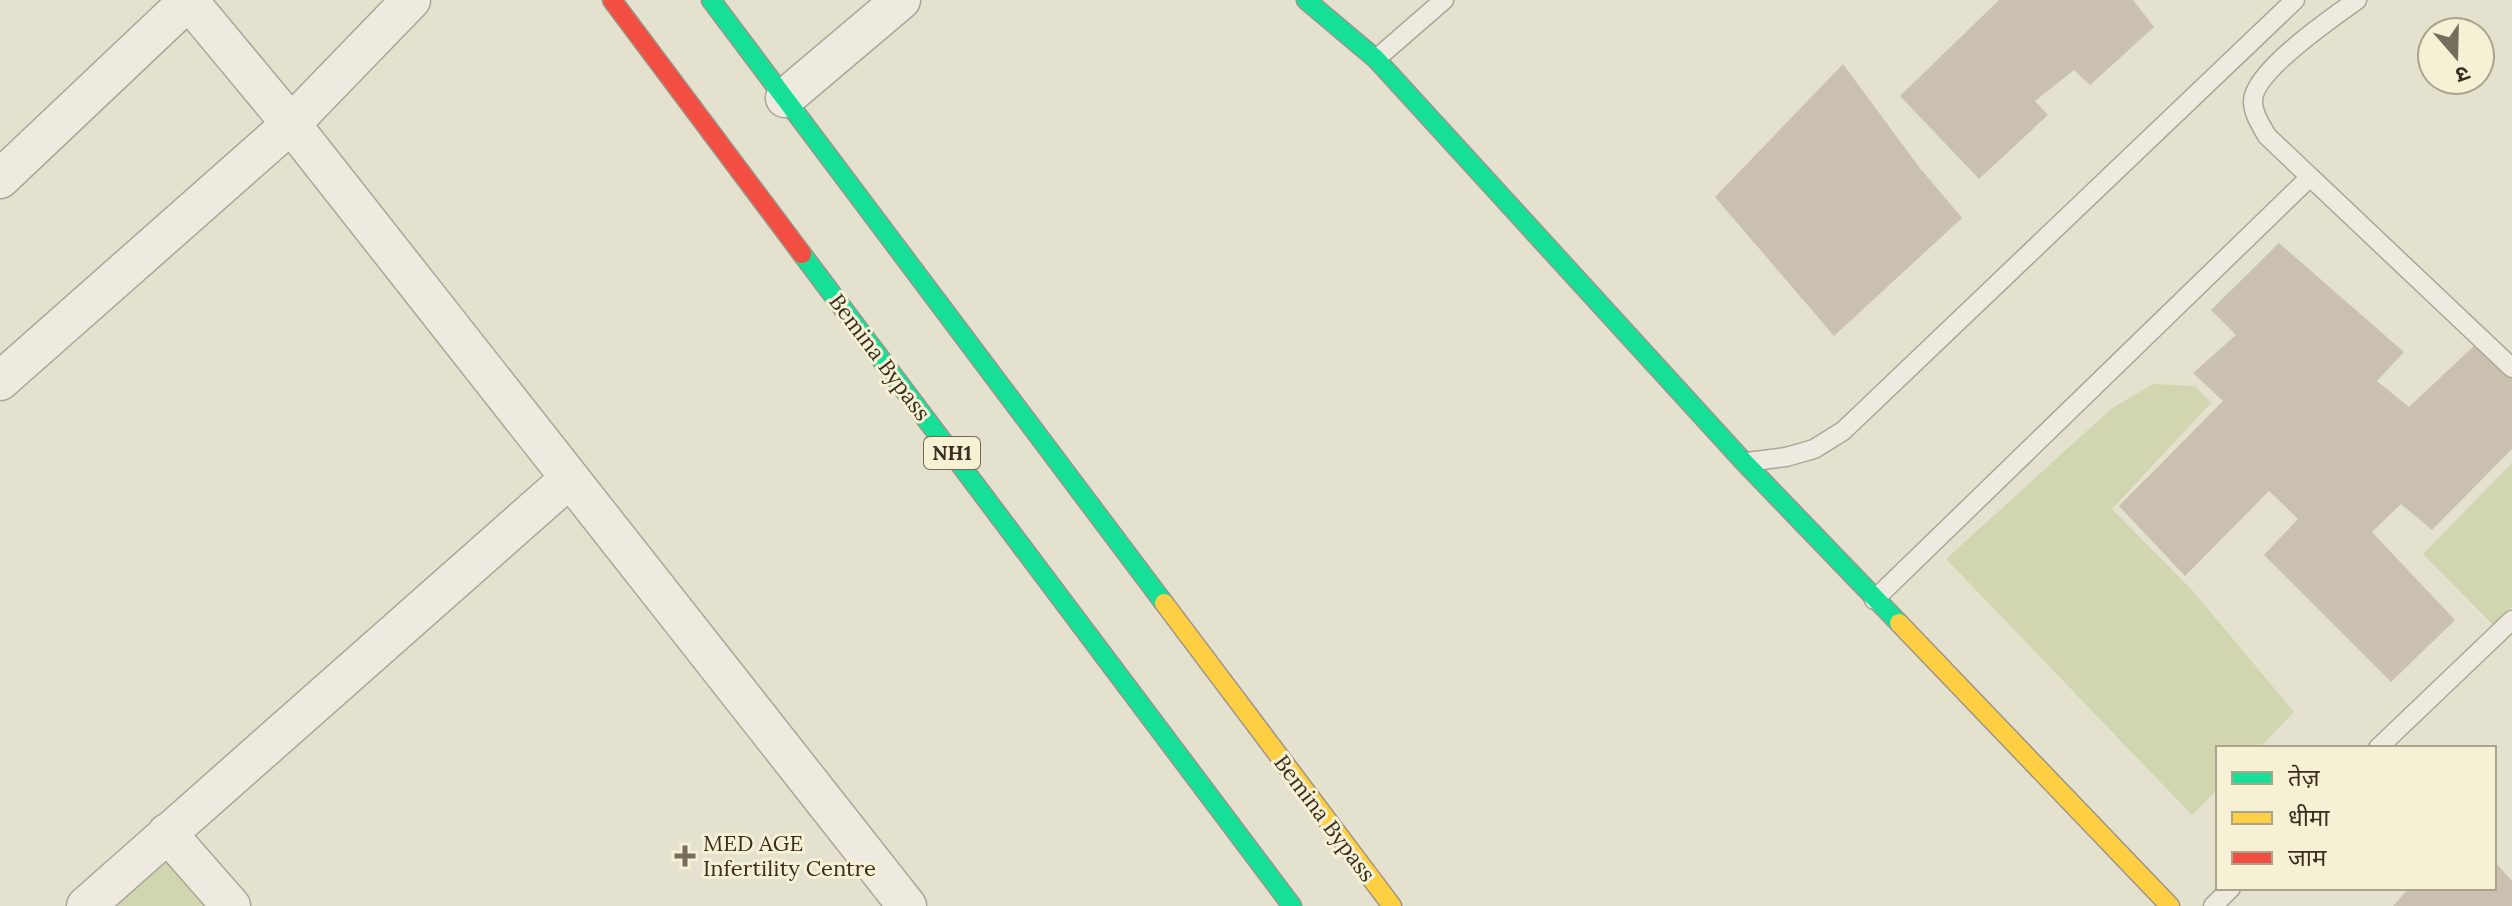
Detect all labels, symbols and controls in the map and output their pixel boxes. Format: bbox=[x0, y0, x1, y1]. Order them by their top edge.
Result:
north arrow bbox=[2416, 16, 2496, 96]
text: उ bbox=[2451, 59, 2474, 91]
street label: Bemina Bypass bbox=[823, 288, 937, 426]
road number: NH1 bbox=[924, 437, 980, 469]
legend bbox=[2216, 746, 2496, 890]
street label: Bemina Bypass bbox=[1268, 749, 1382, 887]
text: तेज़ bbox=[2288, 762, 2321, 793]
text: धीमा bbox=[2288, 802, 2330, 833]
place label: MED AGE Infertility Centre bbox=[703, 829, 876, 882]
text: जाम bbox=[2288, 842, 2327, 873]
marker: MED AGE Infertility Centre bbox=[674, 845, 696, 867]

